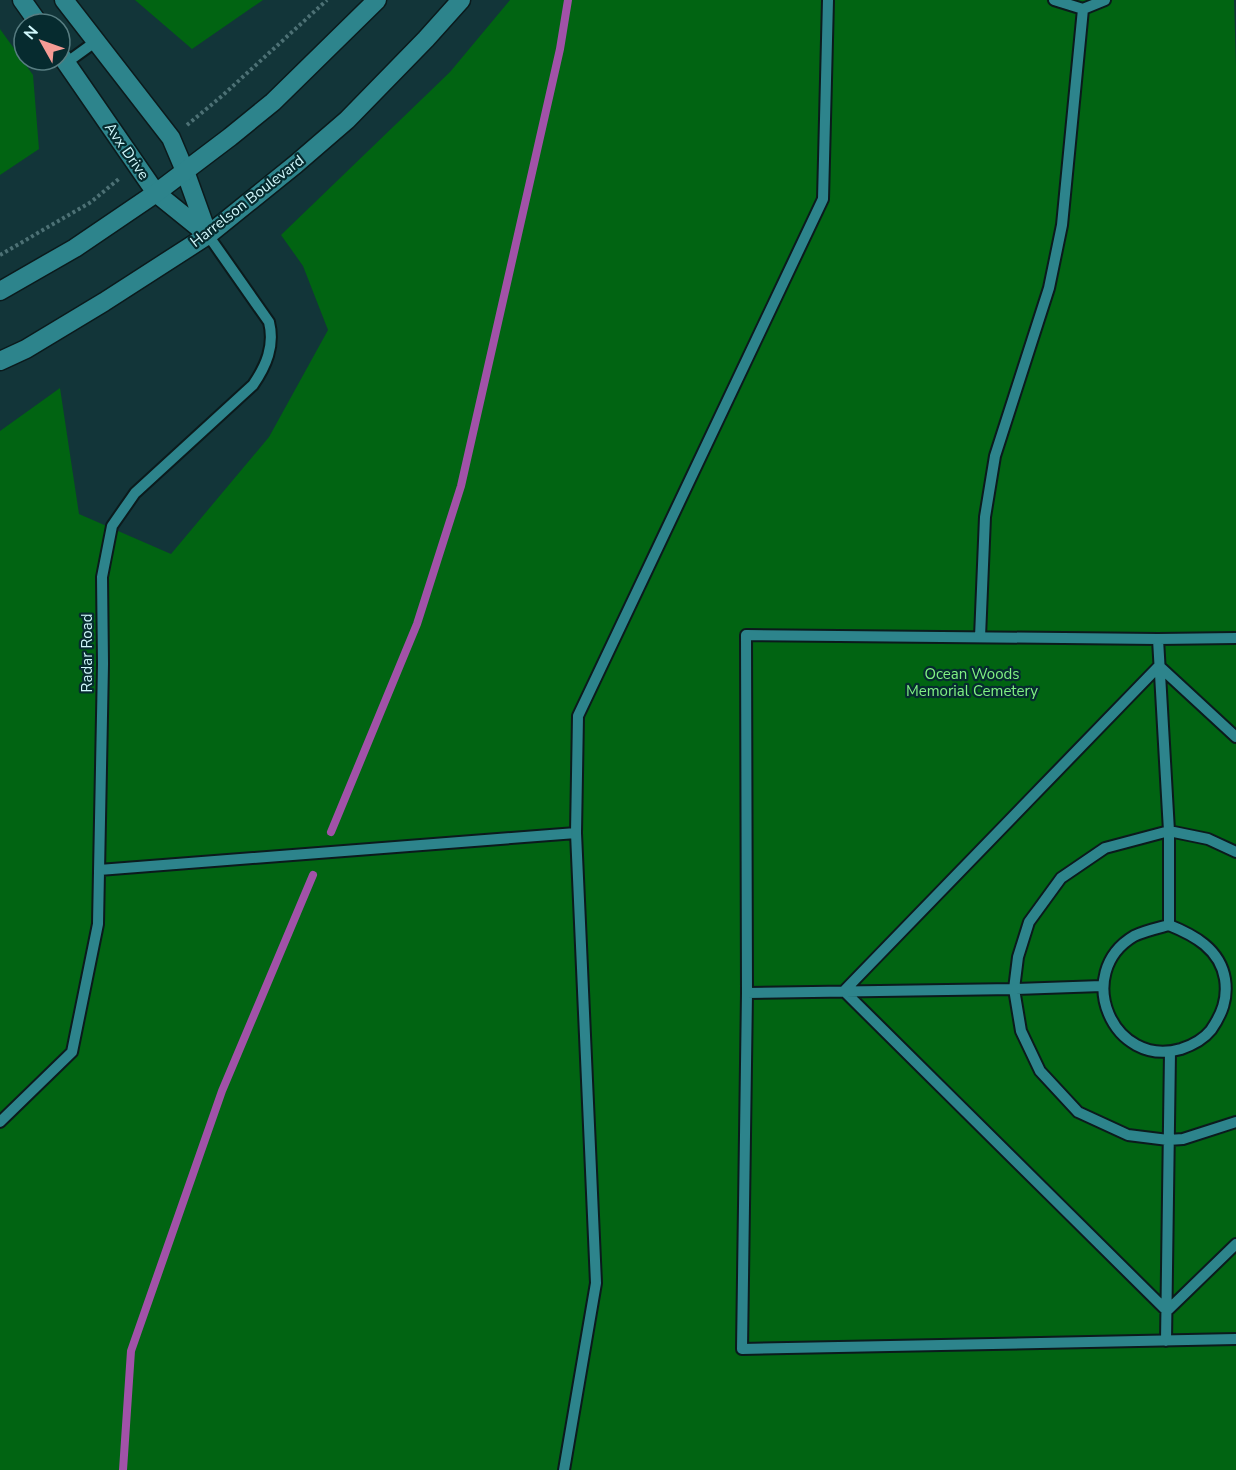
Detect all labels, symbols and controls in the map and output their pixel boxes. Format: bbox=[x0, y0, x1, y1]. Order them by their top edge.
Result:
north arrow bbox=[12, 12, 72, 72]
text: N bbox=[19, 21, 44, 45]
street label: Avx Drive bbox=[100, 118, 154, 184]
street label: Harrelson Boulevard bbox=[186, 150, 308, 252]
street label: Radar Road bbox=[77, 614, 97, 692]
park label: Ocean Woods Memorial Cemetery bbox=[906, 664, 1038, 701]

